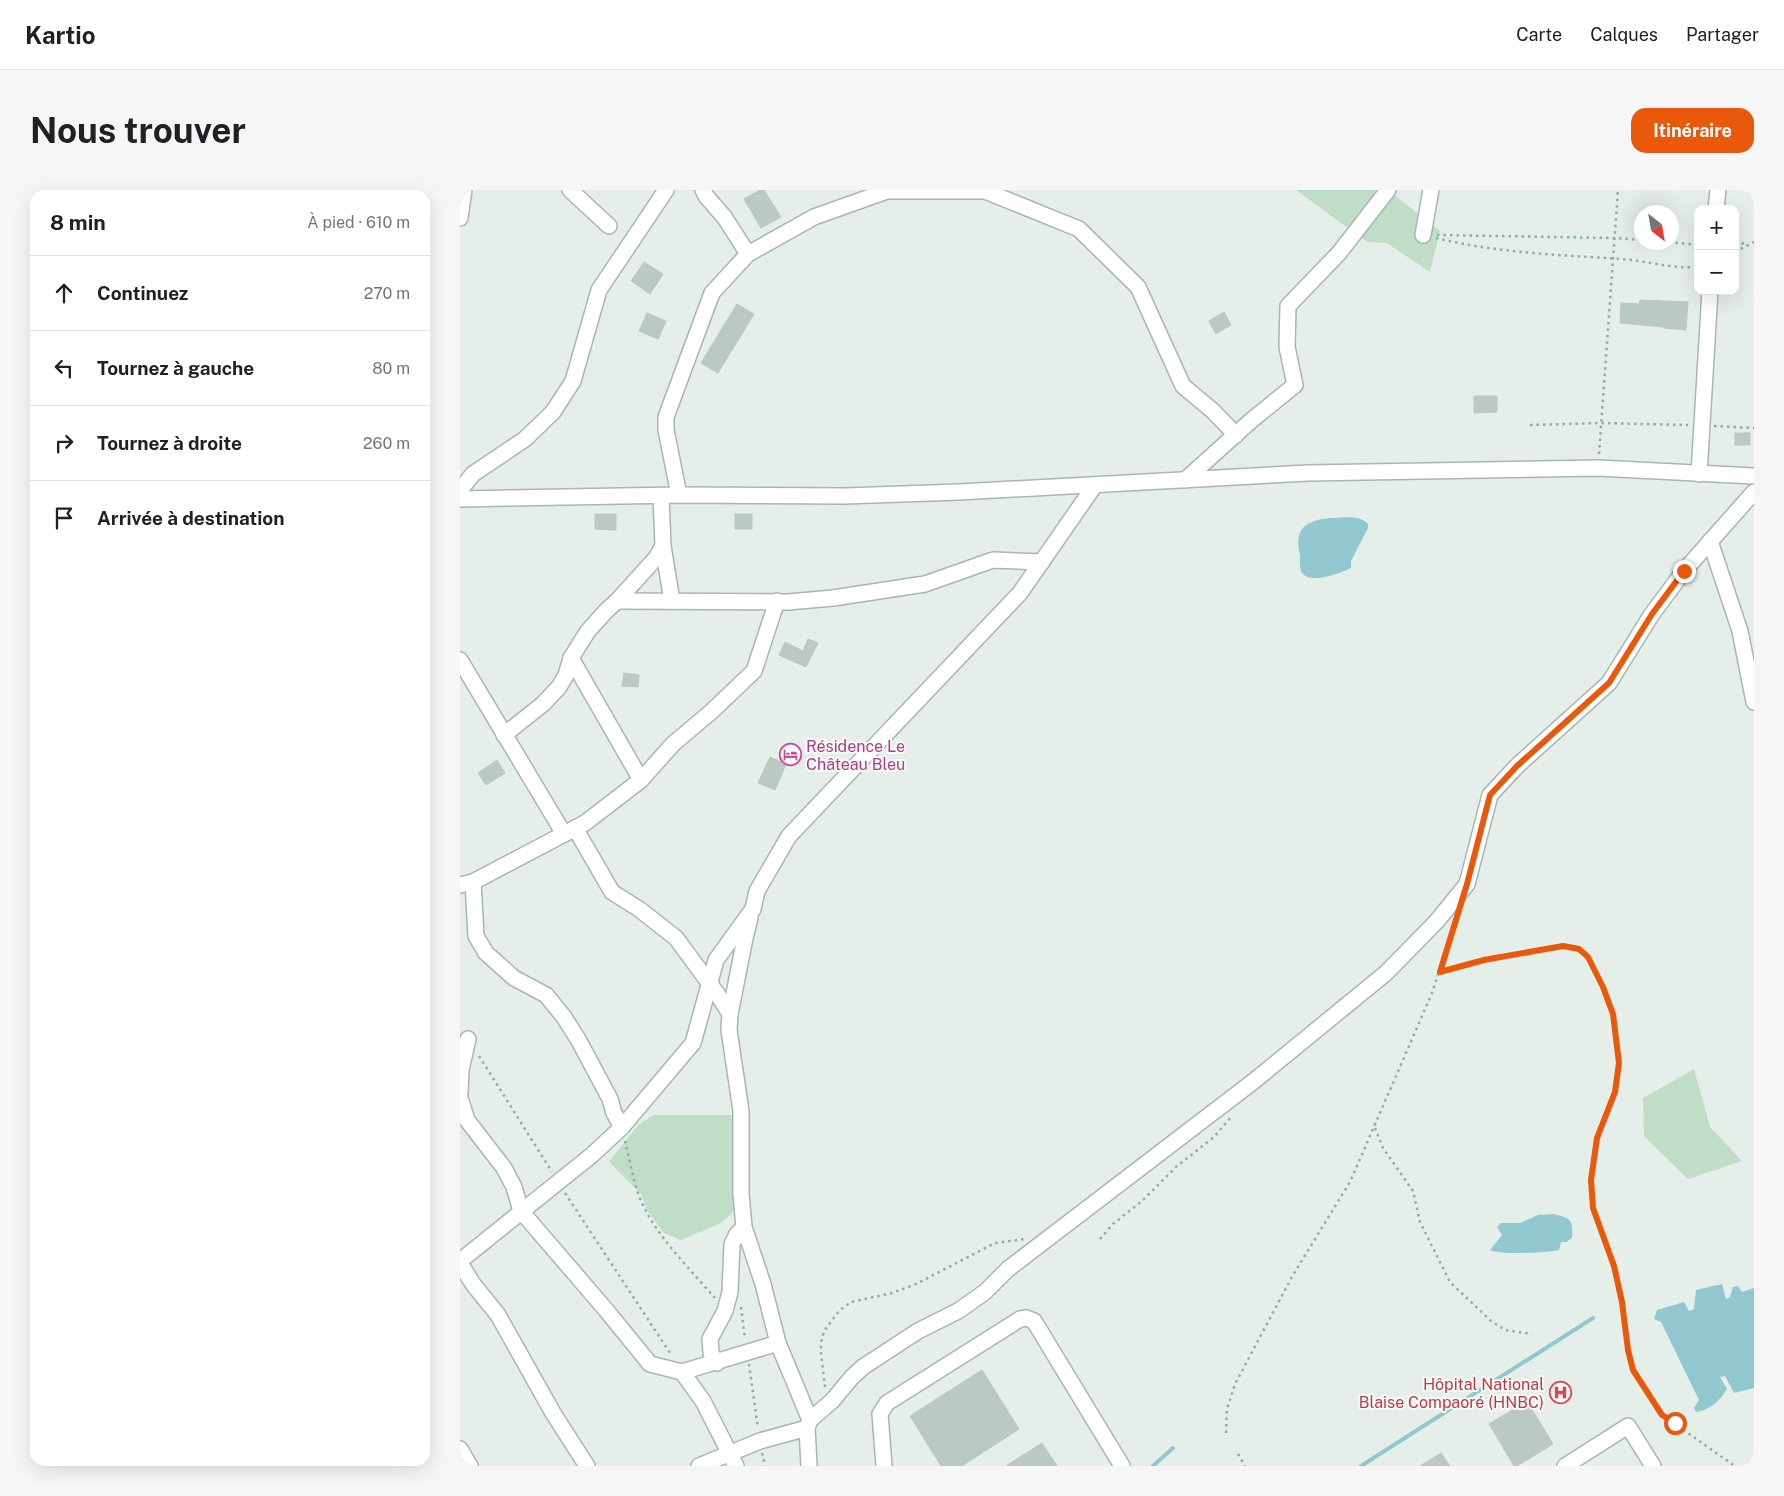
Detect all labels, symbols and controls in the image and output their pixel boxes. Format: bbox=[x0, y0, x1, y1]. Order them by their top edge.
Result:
text: Kartio bbox=[25, 21, 96, 49]
text: Carte bbox=[1516, 24, 1562, 45]
text: Calques bbox=[1590, 24, 1658, 45]
text: Partager bbox=[1686, 24, 1759, 45]
button: Itinéraire bbox=[1631, 108, 1754, 153]
text: Nous trouver bbox=[30, 110, 246, 151]
north arrow bbox=[1634, 205, 1679, 250]
map controls bbox=[1694, 205, 1739, 295]
button: + bbox=[1694, 205, 1739, 250]
text: 8 min bbox=[50, 210, 106, 235]
text: À pied · 610 m bbox=[307, 213, 410, 232]
button: − bbox=[1694, 250, 1739, 295]
icon: ahead bbox=[50, 279, 78, 307]
text: Continuez bbox=[97, 282, 188, 304]
text: 270 m bbox=[364, 284, 410, 303]
icon: left bbox=[50, 354, 78, 382]
text: Tournez à gauche bbox=[97, 357, 254, 379]
text: 80 m bbox=[372, 359, 410, 378]
icon: right bbox=[50, 429, 78, 457]
text: Tournez à droite bbox=[97, 432, 242, 454]
text: 260 m bbox=[363, 434, 410, 453]
icon: arrive bbox=[50, 504, 78, 532]
text: Arrivée à destination bbox=[97, 507, 285, 529]
route end bbox=[1673, 560, 1696, 583]
place label: Résidence Le Château Bleu bbox=[806, 737, 905, 774]
hotel icon: Résidence Le Château Bleu bbox=[778, 743, 802, 767]
place label: Hôpital National Blaise Compaoré (HNBC) bbox=[1359, 1375, 1544, 1412]
hospital icon: Hôpital National Blaise Compaoré (HNBC) bbox=[1548, 1381, 1572, 1405]
route start bbox=[1664, 1412, 1687, 1435]

